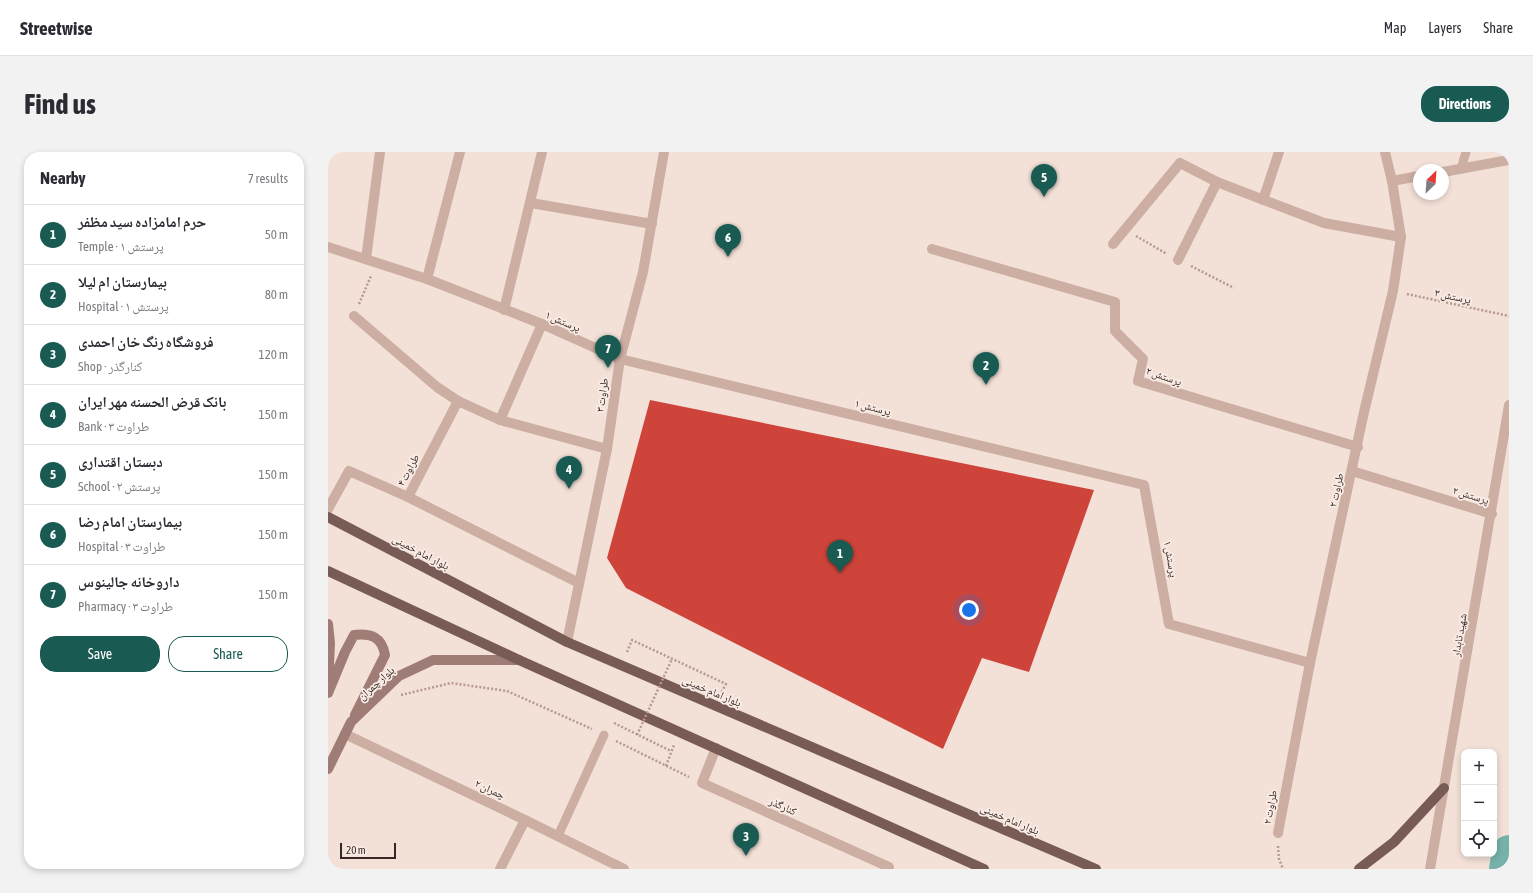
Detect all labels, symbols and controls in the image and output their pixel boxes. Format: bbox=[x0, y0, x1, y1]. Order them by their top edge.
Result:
text: Streetwise bbox=[20, 17, 93, 39]
text: Map bbox=[1384, 20, 1406, 36]
text: Layers bbox=[1428, 20, 1461, 36]
text: Share bbox=[1483, 20, 1513, 36]
button: Directions bbox=[1421, 86, 1509, 122]
text: Find us bbox=[24, 88, 96, 120]
pin: 5 bbox=[1031, 164, 1057, 197]
north arrow bbox=[1413, 164, 1449, 200]
text: Nearby bbox=[40, 168, 86, 188]
text: 7 results bbox=[248, 171, 288, 186]
text: حرم امامزاده سید مظفر bbox=[78, 213, 206, 230]
pin: 6 bbox=[715, 224, 741, 257]
text: 1 bbox=[50, 227, 56, 242]
text: 50 m bbox=[265, 227, 288, 242]
text: Temple · پرستش ۱ bbox=[78, 239, 164, 254]
text: بیمارستان ام لیلا bbox=[78, 273, 167, 290]
street label: پرستش ۳ bbox=[1433, 286, 1473, 307]
text: 2 bbox=[50, 287, 56, 302]
text: 80 m bbox=[265, 287, 288, 302]
text: Hospital · پرستش ۱ bbox=[78, 299, 169, 314]
street label: پرستش ۱ bbox=[543, 308, 583, 335]
text: فروشگاه رنگ خان احمدی bbox=[78, 333, 214, 350]
pin: 7 bbox=[595, 335, 621, 368]
text: 3 bbox=[50, 347, 56, 362]
text: 120 m bbox=[259, 347, 288, 362]
pin: 2 bbox=[973, 352, 999, 385]
text: Shop · کنارگذر bbox=[78, 359, 142, 374]
street label: پرستش ۲ bbox=[1144, 364, 1184, 389]
street label: طراوت ۳ bbox=[594, 377, 610, 413]
text: بانک قرض الحسنه مهر ایران bbox=[78, 393, 226, 410]
street label: پرستش ۱ bbox=[853, 397, 893, 418]
text: 4 bbox=[50, 407, 56, 422]
text: 150 m bbox=[259, 407, 288, 422]
text: Bank · طراوت ۳ bbox=[78, 419, 149, 434]
street label: طراوت ۴ bbox=[395, 452, 421, 488]
text: دبستان اقتداری bbox=[78, 453, 163, 470]
pin: 4 bbox=[556, 456, 582, 489]
text: 5 bbox=[50, 467, 56, 482]
text: 150 m bbox=[259, 467, 288, 482]
street label: طراوت ۲ bbox=[1327, 472, 1345, 508]
text: School · پرستش ۲ bbox=[78, 479, 160, 494]
street label: پرستش ۲ bbox=[1451, 484, 1491, 507]
text: بیمارستان امام رضا bbox=[78, 513, 182, 530]
text: 6 bbox=[50, 527, 56, 542]
text: 150 m bbox=[259, 527, 288, 542]
street label: بلوار امام خمینی bbox=[390, 532, 452, 573]
text: Hospital · طراوت ۳ bbox=[78, 539, 166, 554]
pin: 1 bbox=[827, 540, 853, 573]
street label: پرستش ۱ bbox=[1161, 540, 1180, 579]
text: داروخانه جالینوس bbox=[78, 573, 179, 590]
text: 7 bbox=[50, 587, 56, 602]
text: 150 m bbox=[259, 587, 288, 602]
text: Pharmacy · طراوت ۳ bbox=[78, 599, 173, 614]
your location bbox=[959, 600, 979, 620]
street label: شهید تابدار bbox=[1449, 612, 1469, 659]
button: Save bbox=[40, 636, 160, 672]
button: Share bbox=[168, 636, 288, 672]
street label: بلوار چمران bbox=[356, 664, 397, 703]
street label: بلوار امام خمینی bbox=[680, 673, 743, 710]
map controls bbox=[1461, 749, 1497, 857]
button: + bbox=[1461, 749, 1497, 785]
street label: چمران ۲ bbox=[473, 777, 507, 802]
button: − bbox=[1461, 785, 1497, 821]
street label: طراوت ۲ bbox=[1261, 789, 1279, 825]
street label: کنارگذر bbox=[766, 794, 799, 818]
street label: بلوار امام خمینی bbox=[978, 801, 1041, 838]
button: locate bbox=[1461, 821, 1497, 857]
pin: 3 bbox=[733, 823, 759, 856]
scale bar bbox=[340, 841, 396, 860]
text: 20 m bbox=[346, 844, 366, 856]

